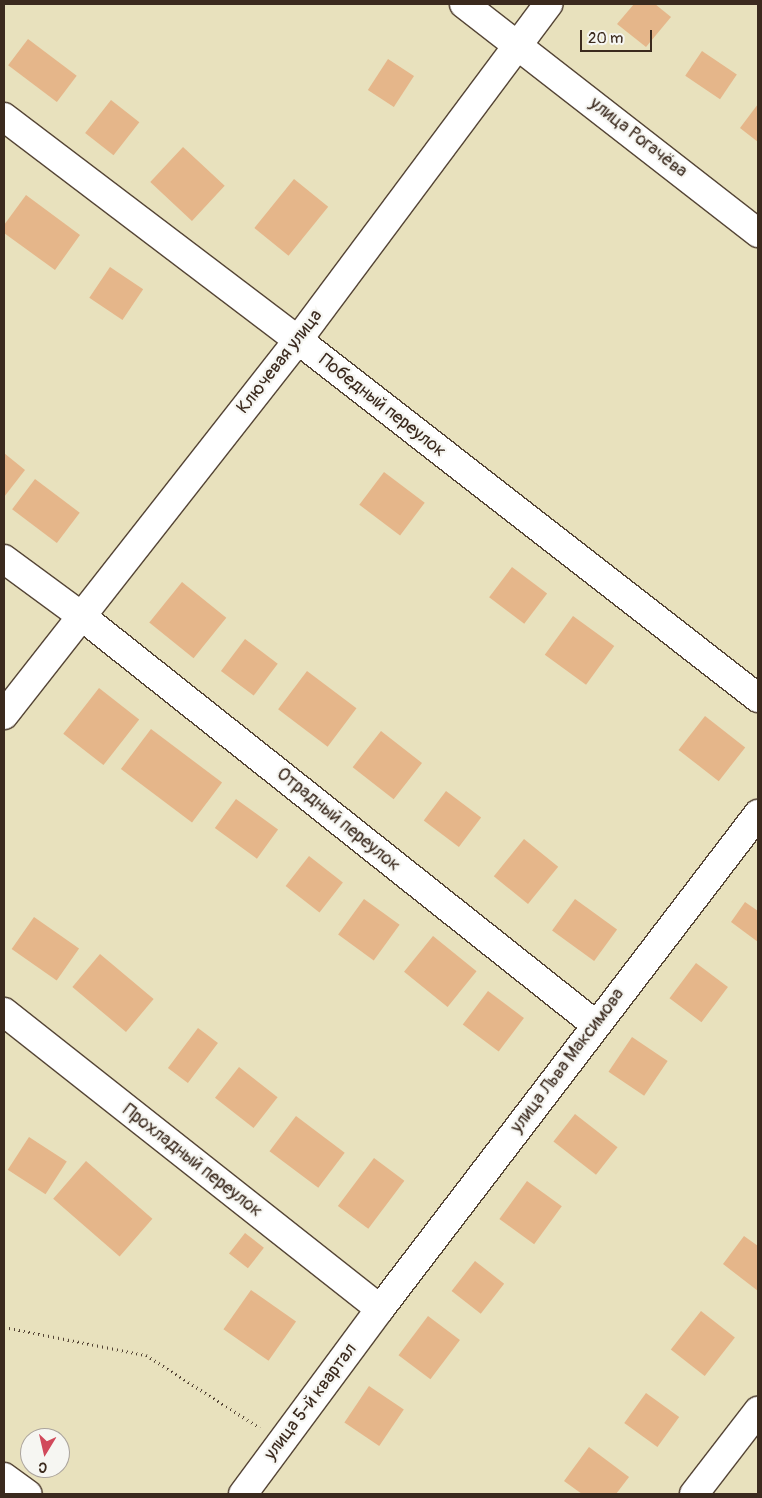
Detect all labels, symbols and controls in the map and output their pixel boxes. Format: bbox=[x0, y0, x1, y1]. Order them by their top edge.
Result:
scale bar bbox=[582, 20, 654, 52]
text: 20 m bbox=[588, 29, 623, 48]
street label: улица Рогачёва bbox=[585, 93, 691, 183]
street label: Ключевая улица bbox=[233, 306, 327, 418]
street label: Победный переулок bbox=[314, 350, 450, 462]
street label: Отрадный переулок bbox=[272, 764, 404, 876]
street label: улица Льва Максимова bbox=[507, 984, 629, 1138]
street label: Прохладный переулок bbox=[118, 1100, 266, 1222]
street label: улица 5-й квартал bbox=[260, 1339, 362, 1465]
north arrow bbox=[20, 1428, 70, 1478]
text: С bbox=[37, 1458, 48, 1476]

